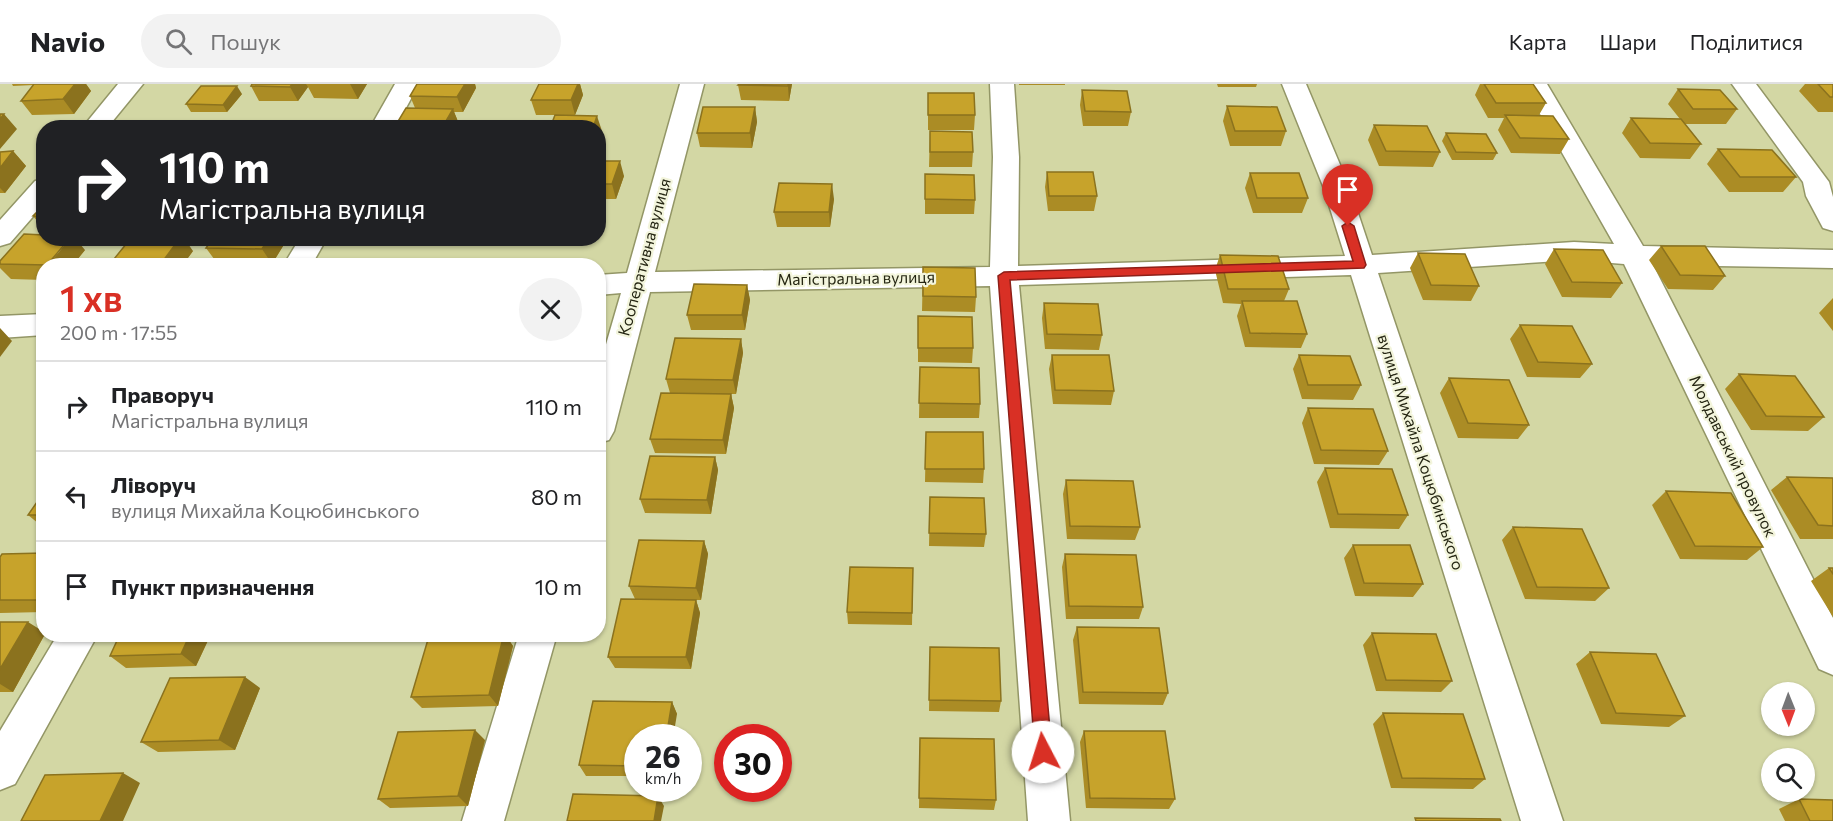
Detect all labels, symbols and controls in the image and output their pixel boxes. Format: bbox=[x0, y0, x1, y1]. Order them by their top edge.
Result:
search box bbox=[141, 14, 561, 68]
text: Navio bbox=[30, 24, 105, 58]
icon: search bbox=[162, 25, 195, 58]
text: Пошук bbox=[210, 28, 281, 55]
text: Карта bbox=[1509, 29, 1567, 54]
text: Шари bbox=[1600, 29, 1657, 54]
text: Поділитися bbox=[1690, 29, 1803, 54]
text: 110 m bbox=[159, 140, 270, 192]
icon: right bbox=[60, 144, 138, 222]
pin bbox=[1322, 164, 1373, 226]
icon: arrive bbox=[1331, 173, 1364, 206]
street label: Кооперативна вулиця bbox=[613, 176, 674, 338]
text: Магістральна вулиця bbox=[159, 192, 426, 225]
street label: Магістральна вулиця bbox=[777, 267, 935, 288]
text: 1 хв bbox=[60, 275, 122, 319]
button: close bbox=[519, 278, 582, 341]
text: 200 m · 17:55 bbox=[60, 320, 178, 344]
street label: вулиця Михайла Коцюбинського bbox=[1374, 331, 1469, 572]
street label: Молдавський провулок bbox=[1686, 372, 1781, 540]
text: Праворуч bbox=[111, 381, 214, 408]
icon: right bbox=[60, 390, 93, 423]
text: 110 m bbox=[525, 393, 582, 420]
text: Магістральна вулиця bbox=[111, 408, 308, 432]
text: Ліворуч bbox=[111, 471, 196, 498]
icon: left bbox=[60, 480, 93, 513]
text: 80 m bbox=[531, 483, 582, 510]
text: вулиця Михайла Коцюбинського bbox=[111, 498, 420, 522]
icon: arrive bbox=[60, 570, 93, 603]
text: Пункт призначення bbox=[111, 573, 314, 600]
text: 10 m bbox=[535, 573, 582, 600]
north arrow bbox=[1761, 682, 1815, 736]
map controls bbox=[1761, 682, 1815, 802]
position arrow bbox=[1011, 720, 1075, 784]
speed limit sign: 30 bbox=[714, 724, 792, 802]
text: 26 bbox=[645, 737, 681, 774]
button: search bbox=[1761, 748, 1815, 802]
text: km/h bbox=[645, 769, 681, 787]

